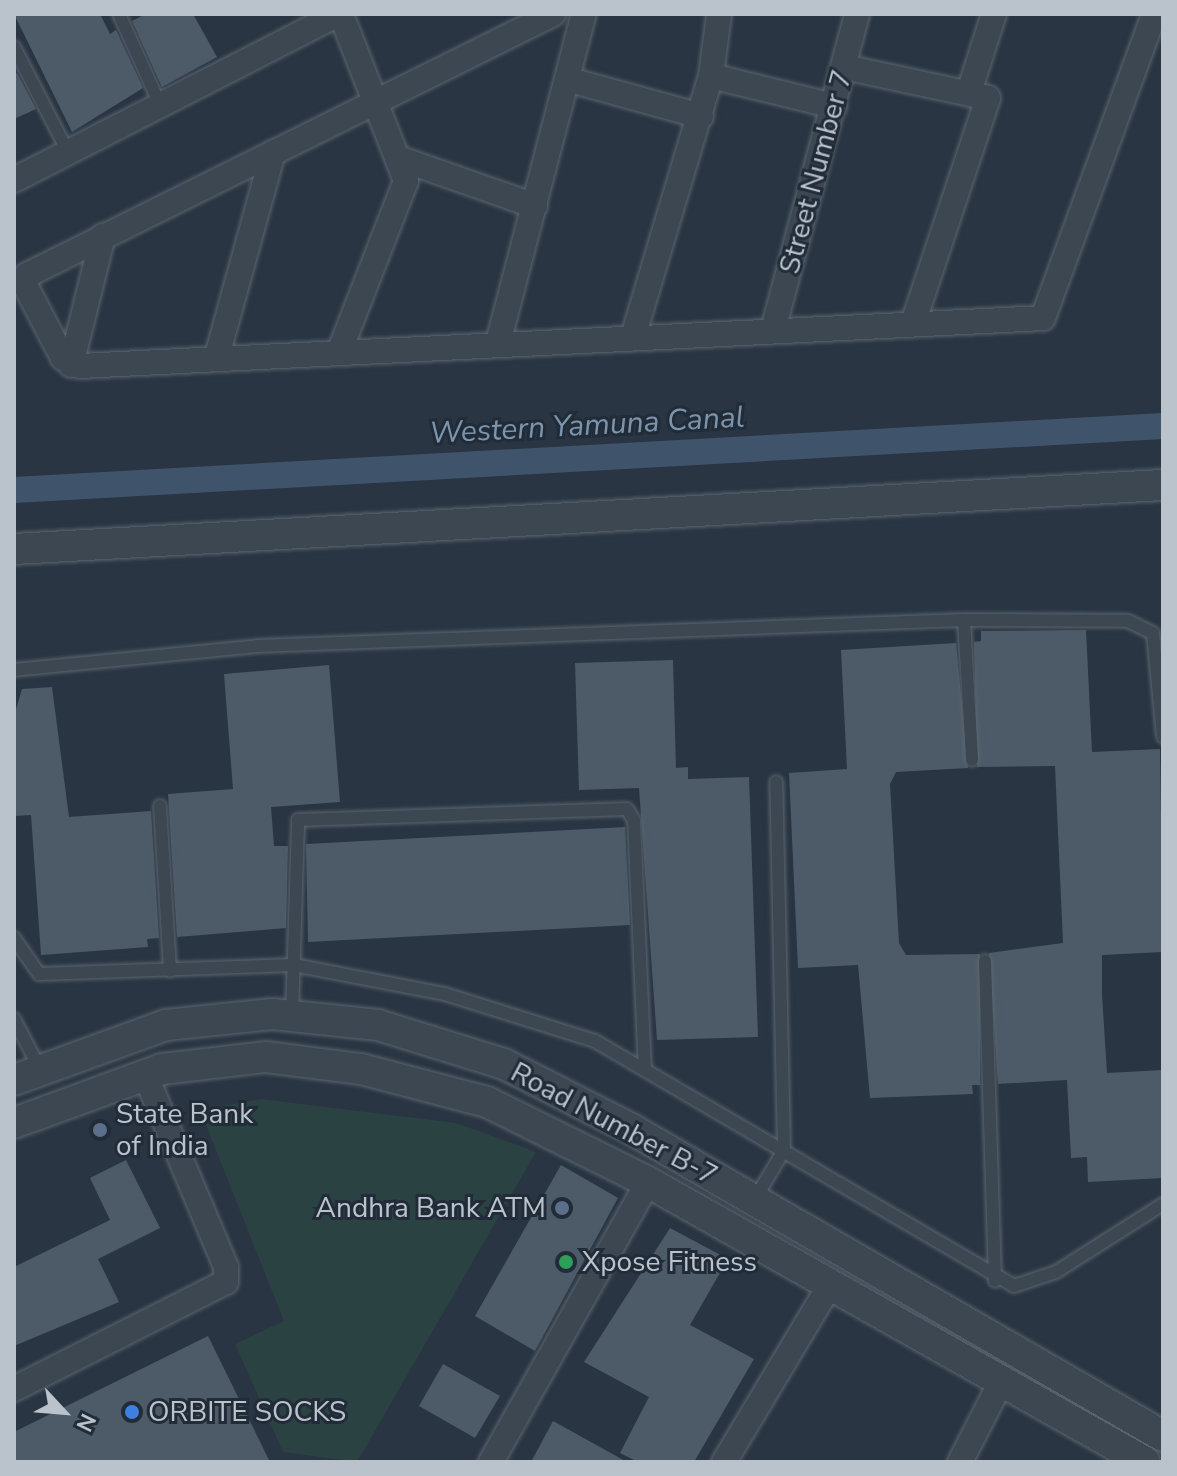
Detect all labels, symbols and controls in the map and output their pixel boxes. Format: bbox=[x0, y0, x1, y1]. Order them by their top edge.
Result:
street label: Street Number 7 bbox=[773, 67, 859, 277]
water label: Western Yamuna Canal bbox=[429, 400, 745, 452]
street label: Road Number B-7 bbox=[505, 1055, 723, 1193]
place label: State Bank of India bbox=[116, 1097, 253, 1163]
marker: State Bank of India bbox=[91, 1121, 109, 1139]
place label: Andhra Bank ATM bbox=[316, 1191, 546, 1225]
marker: Andhra Bank ATM bbox=[553, 1199, 571, 1217]
place label: Xpose Fitness bbox=[582, 1245, 757, 1279]
marker: Xpose Fitness bbox=[557, 1253, 575, 1271]
north arrow bbox=[24, 1372, 104, 1452]
place label: ORBITE SOCKS bbox=[148, 1395, 346, 1429]
marker: ORBITE SOCKS bbox=[123, 1403, 141, 1421]
text: N bbox=[68, 1409, 103, 1436]

